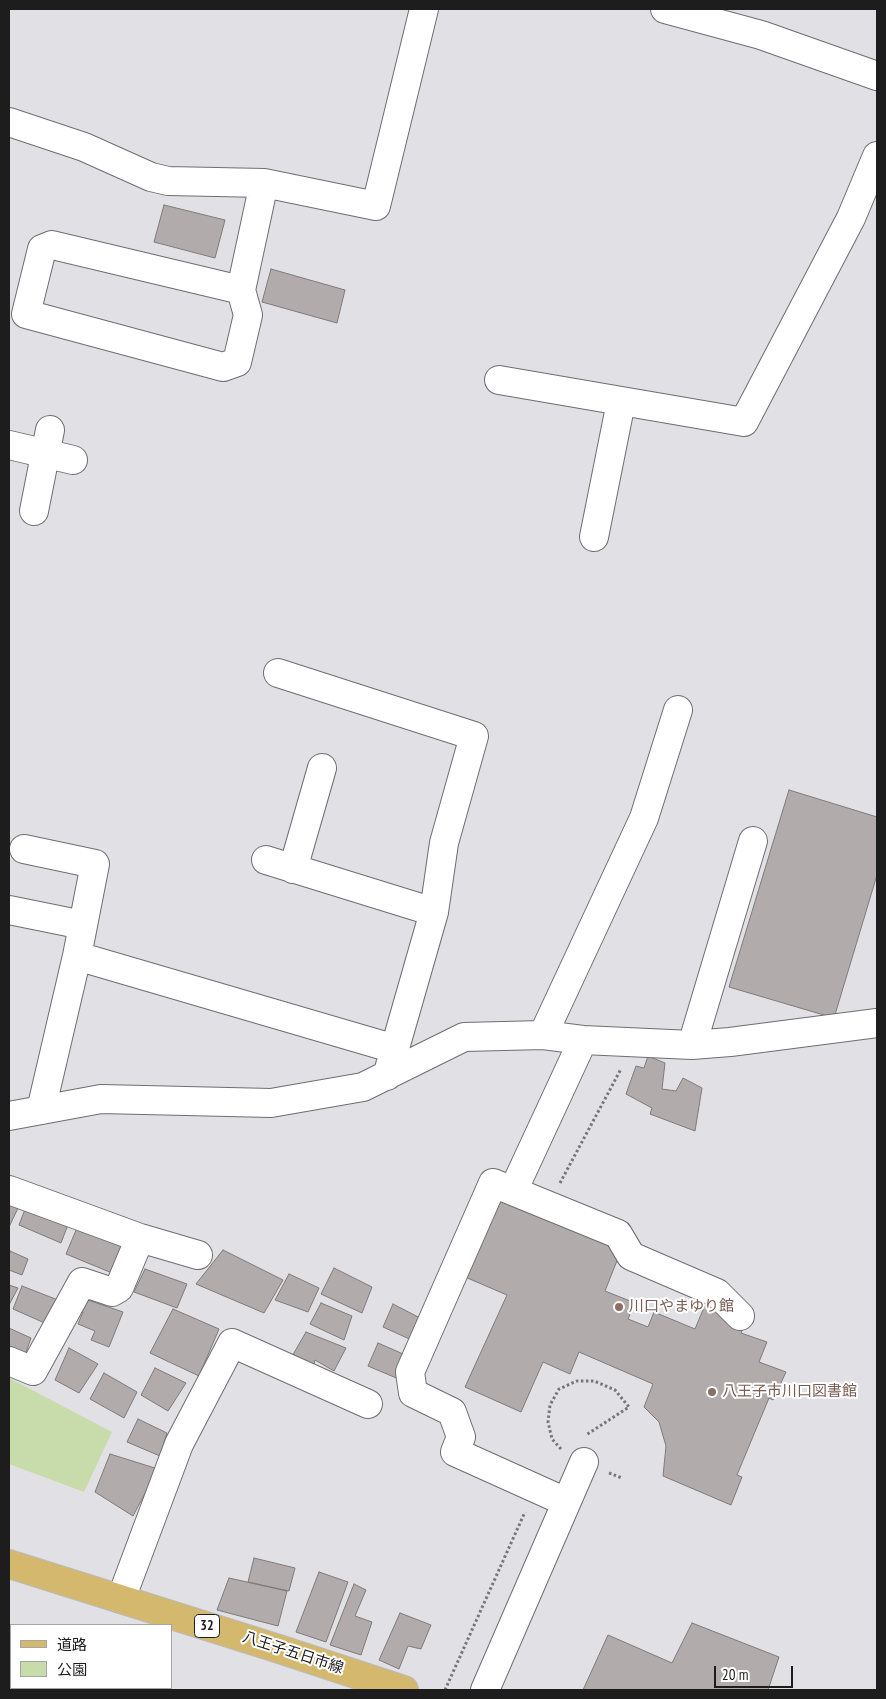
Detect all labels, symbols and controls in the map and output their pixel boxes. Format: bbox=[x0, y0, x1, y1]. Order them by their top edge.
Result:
place label: 川口やまゆり館 bbox=[629, 1298, 734, 1316]
marker: 川口やまゆり館 bbox=[613, 1301, 625, 1313]
place label: 八王子市川口図書館 bbox=[722, 1383, 857, 1401]
marker: 八王子市川口図書館 bbox=[706, 1386, 718, 1398]
road number: 32 bbox=[194, 1614, 220, 1638]
legend bbox=[10, 1624, 172, 1689]
street label: 八王子五日市線 bbox=[240, 1628, 346, 1678]
text: 道路 bbox=[57, 1635, 87, 1654]
scale bar bbox=[716, 1656, 795, 1688]
text: 公園 bbox=[57, 1660, 87, 1679]
text: 20 m bbox=[722, 1665, 748, 1684]

